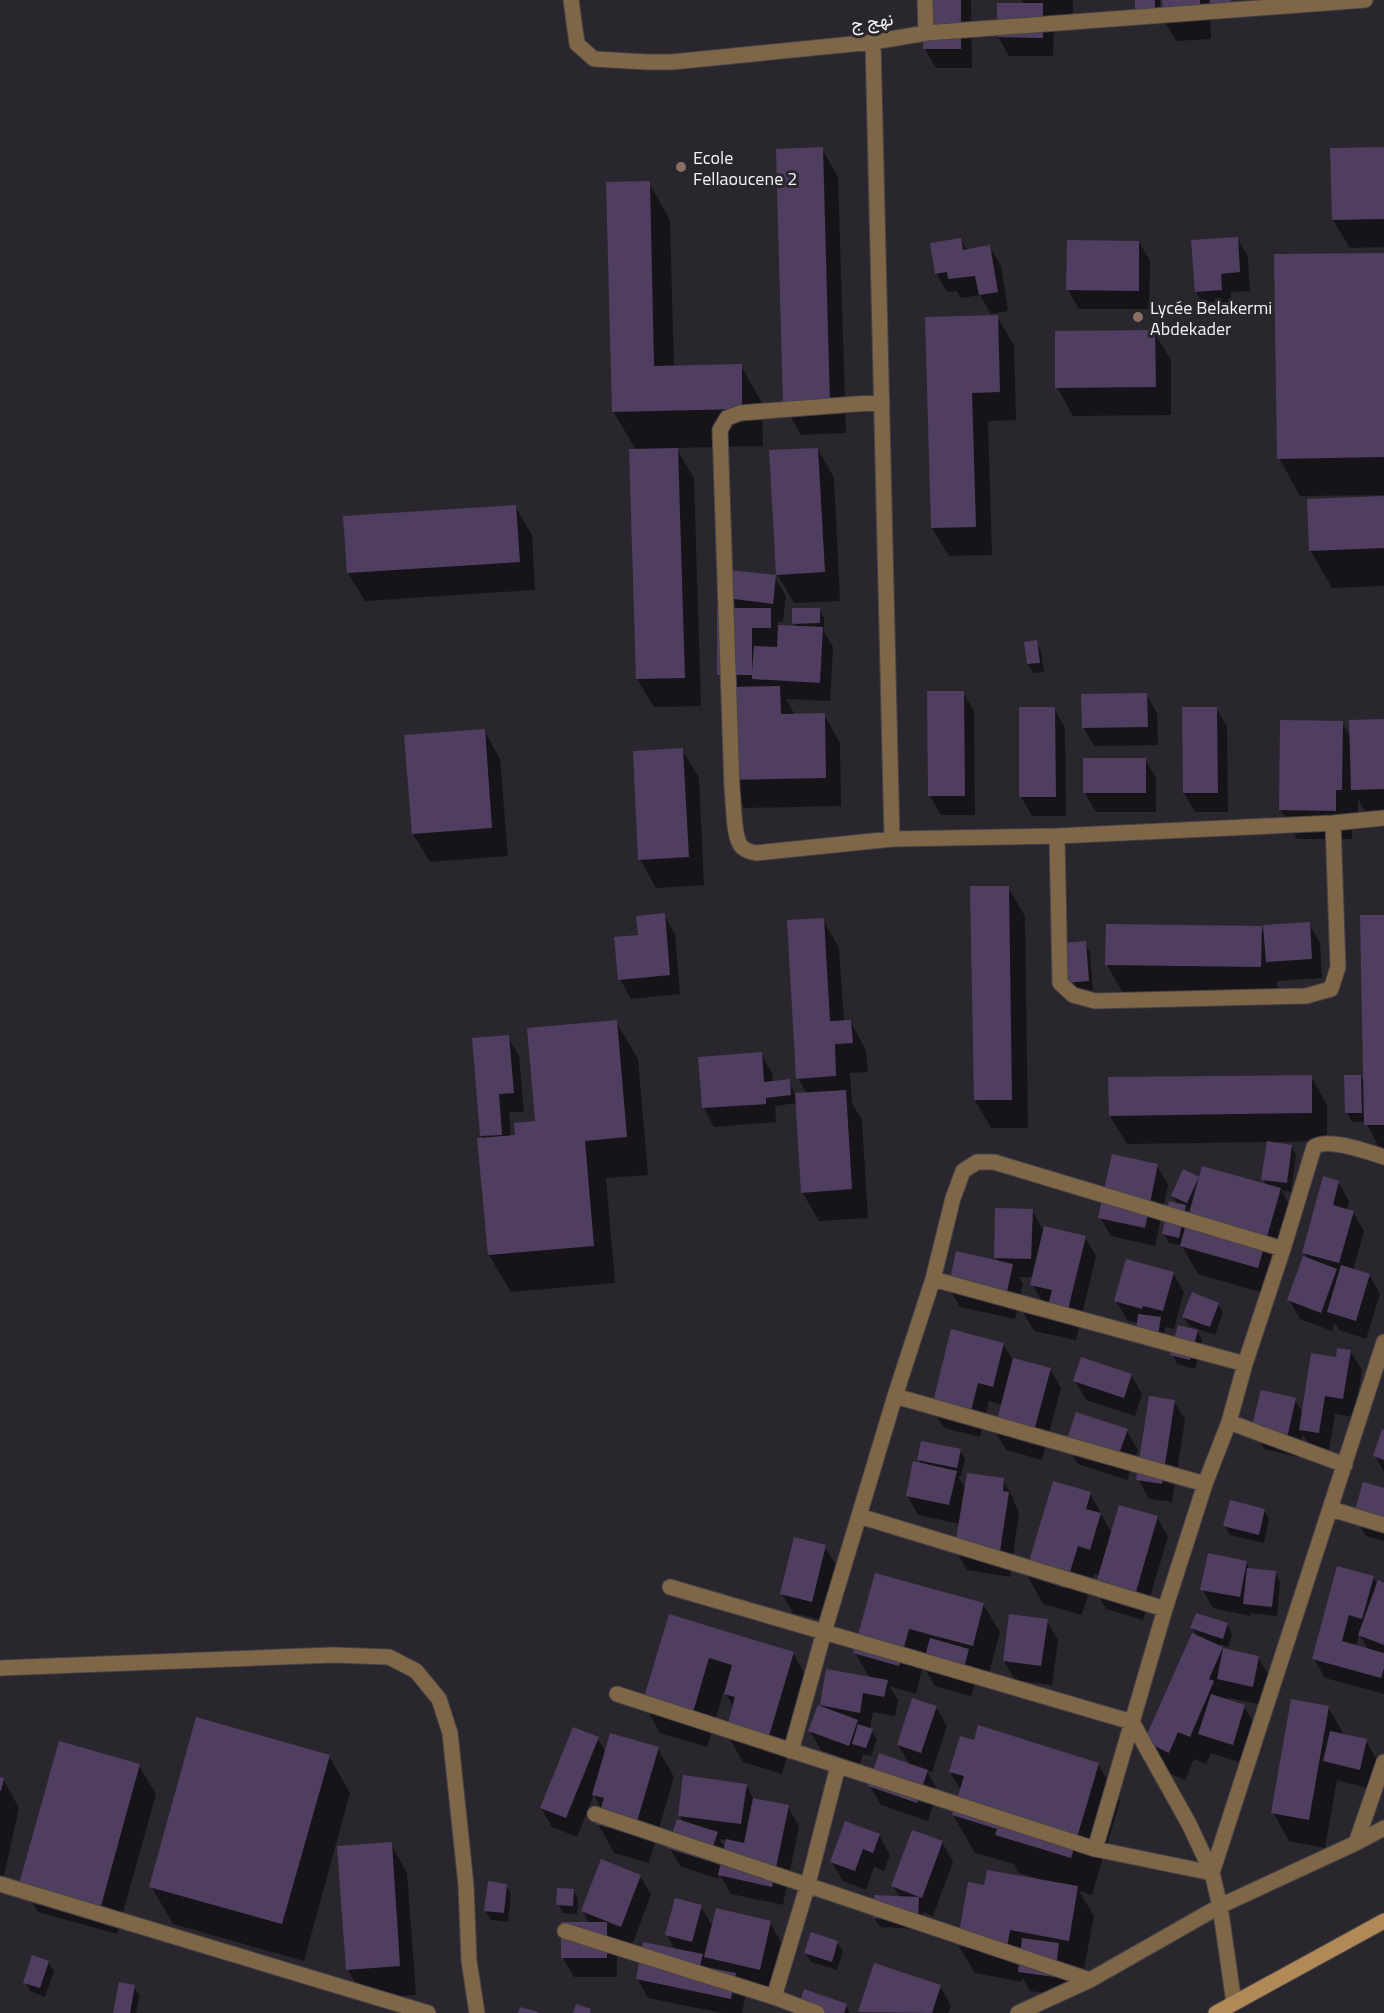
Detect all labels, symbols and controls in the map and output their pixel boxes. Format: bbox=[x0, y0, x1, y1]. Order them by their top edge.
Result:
street label: نهج ج bbox=[849, 5, 895, 37]
place label: Ecole Fellaoucene 2 bbox=[693, 144, 797, 192]
marker: Ecole Fellaoucene 2 bbox=[674, 160, 688, 174]
place label: Lycée Belakermi Abdekader bbox=[1150, 294, 1272, 342]
marker: Lycée Belakermi Abdekader bbox=[1131, 310, 1145, 324]

